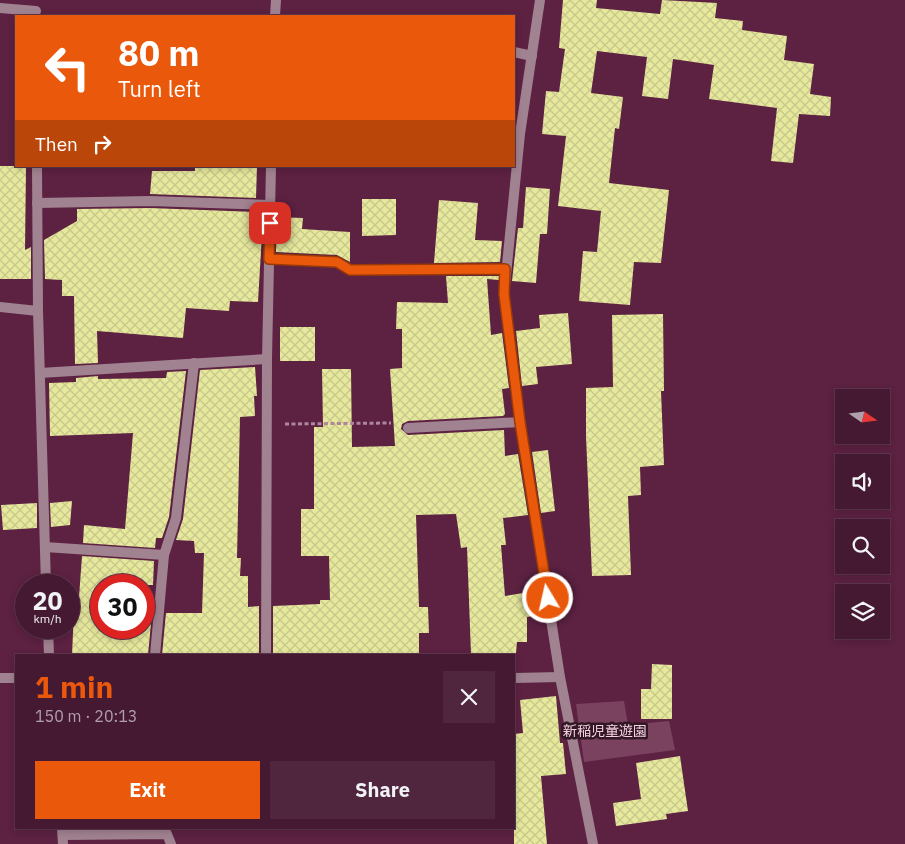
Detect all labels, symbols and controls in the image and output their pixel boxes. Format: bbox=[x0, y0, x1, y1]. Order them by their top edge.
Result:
text: 80 m bbox=[118, 30, 200, 76]
icon: left bbox=[35, 35, 100, 100]
text: Turn left bbox=[118, 74, 201, 103]
icon: right bbox=[88, 130, 116, 158]
text: Then bbox=[35, 132, 78, 156]
pin bbox=[249, 202, 291, 244]
icon: arrive bbox=[256, 209, 284, 237]
north arrow bbox=[835, 389, 890, 444]
map controls bbox=[835, 389, 890, 639]
button: sound bbox=[835, 454, 890, 509]
button: search bbox=[835, 519, 890, 574]
position arrow bbox=[521, 571, 573, 623]
speed limit sign: 30 bbox=[90, 574, 155, 639]
text: 20 bbox=[32, 584, 63, 617]
button: layers bbox=[835, 584, 890, 639]
text: km/h bbox=[33, 611, 62, 626]
text: 1 min bbox=[35, 667, 113, 706]
button: close bbox=[443, 671, 495, 723]
text: 150 m · 20:13 bbox=[35, 706, 137, 726]
park label: 新稲児童遊園 bbox=[563, 722, 647, 740]
button: Exit bbox=[35, 761, 260, 819]
button: Share bbox=[270, 761, 495, 819]

